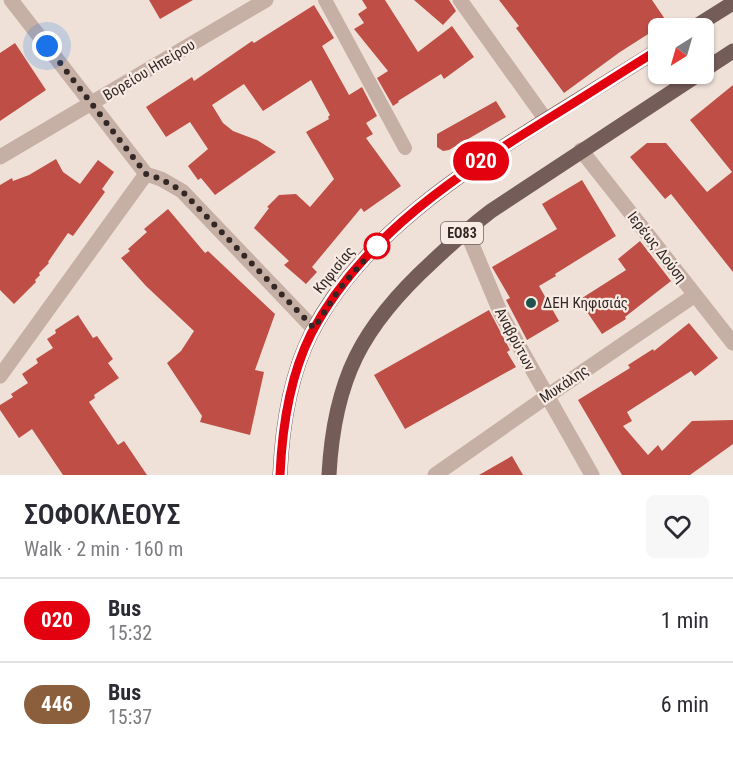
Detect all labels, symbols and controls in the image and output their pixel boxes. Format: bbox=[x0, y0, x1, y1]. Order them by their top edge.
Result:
north arrow bbox=[648, 18, 714, 84]
map controls bbox=[648, 18, 714, 84]
your location bbox=[32, 31, 62, 61]
street label: Βορείου Ηπείρου bbox=[100, 36, 198, 104]
line badge: 020 bbox=[446, 142, 516, 180]
text: 020 bbox=[465, 149, 497, 173]
street label: Ιερέως Δούση bbox=[624, 208, 690, 286]
road number: ΕΟ83 bbox=[441, 222, 483, 244]
unlabelled marker bbox=[364, 233, 390, 259]
street label: Κηφισίας bbox=[310, 243, 358, 297]
place label: ΔΕΗ Κηφισιάς bbox=[543, 294, 628, 312]
marker: ΔΕΗ Κηφισιάς bbox=[524, 296, 538, 310]
street label: Αναβρύτων bbox=[491, 305, 539, 374]
street label: Μυκάλης bbox=[536, 361, 592, 407]
button: heart bbox=[646, 495, 709, 558]
text: ΣΟΦΟΚΛΕΟΥΣ bbox=[24, 498, 180, 531]
text: Walk · 2 min · 160 m bbox=[24, 537, 183, 561]
text: Bus bbox=[108, 596, 141, 621]
text: 020 bbox=[41, 608, 73, 632]
text: 1 min bbox=[661, 608, 709, 633]
text: 15:32 bbox=[108, 621, 152, 645]
text: Bus bbox=[108, 680, 141, 705]
text: 446 bbox=[41, 692, 73, 716]
text: 6 min bbox=[661, 692, 709, 717]
text: 15:37 bbox=[108, 705, 152, 729]

